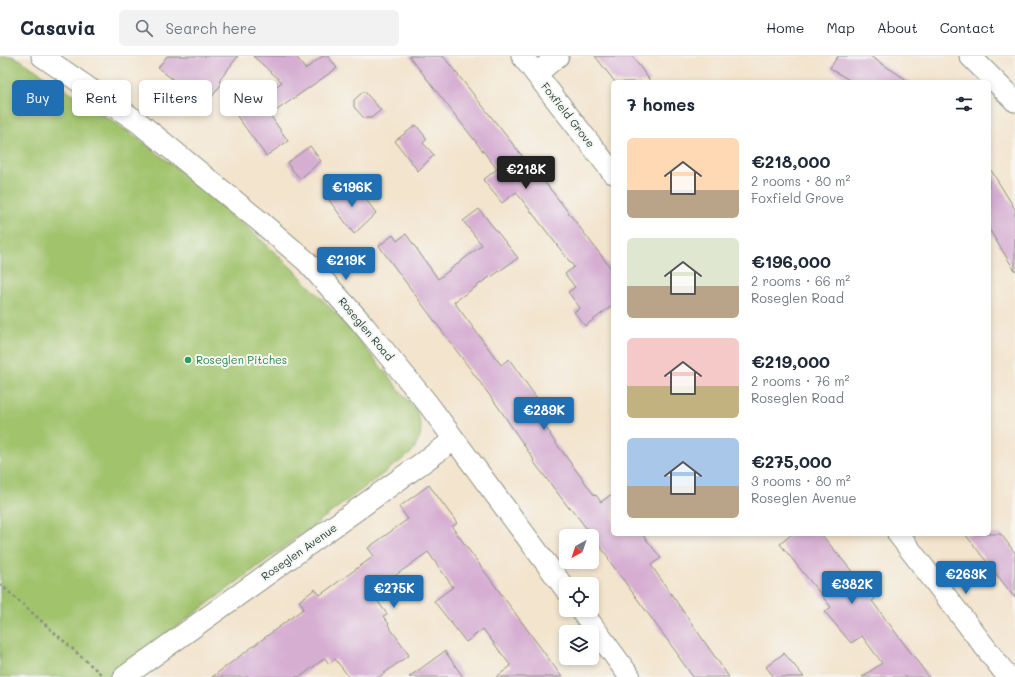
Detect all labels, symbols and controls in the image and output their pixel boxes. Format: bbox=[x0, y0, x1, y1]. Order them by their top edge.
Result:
search box bbox=[119, 10, 399, 46]
text: Casavia bbox=[20, 15, 95, 40]
icon: search bbox=[133, 17, 155, 39]
text: Search here bbox=[165, 18, 257, 38]
text: Home bbox=[766, 18, 804, 37]
text: Map bbox=[826, 18, 855, 37]
text: About bbox=[877, 18, 918, 37]
text: Contact bbox=[940, 18, 995, 37]
street label: Foxfield Grove bbox=[538, 79, 599, 151]
chip: Buy bbox=[12, 80, 64, 116]
chip: Rent bbox=[72, 80, 131, 116]
chip: Filters bbox=[139, 80, 212, 116]
chip: New bbox=[220, 80, 277, 116]
text: 7 homes bbox=[627, 93, 695, 115]
icon: filters bbox=[953, 93, 975, 115]
text: €218,000 bbox=[751, 150, 830, 172]
icon: home bbox=[659, 154, 707, 202]
pin: €218K bbox=[498, 156, 554, 190]
text: €218K bbox=[506, 160, 546, 177]
text: 2 rooms · 80 m² bbox=[751, 172, 850, 189]
pin: €196K bbox=[324, 174, 380, 208]
text: €196K bbox=[332, 178, 372, 195]
text: Foxfield Grove bbox=[751, 189, 844, 206]
pin: €219K bbox=[318, 247, 374, 281]
text: €196,000 bbox=[751, 250, 831, 272]
text: €219K bbox=[326, 251, 366, 268]
icon: home bbox=[659, 254, 707, 302]
text: 2 rooms · 66 m² bbox=[751, 272, 850, 289]
text: Roseglen Road bbox=[751, 289, 844, 306]
street label: Roseglen Road bbox=[335, 294, 397, 364]
text: €219,000 bbox=[751, 350, 830, 372]
place label: Roseglen Pitches bbox=[196, 352, 287, 367]
icon: home bbox=[659, 354, 707, 402]
marker: Roseglen Pitches bbox=[183, 355, 193, 365]
text: 2 rooms · 76 m² bbox=[751, 372, 850, 389]
text: Roseglen Road bbox=[751, 389, 844, 406]
pin: €289K bbox=[516, 397, 572, 431]
text: €289K bbox=[523, 401, 565, 418]
text: €275,000 bbox=[751, 450, 832, 472]
icon: home bbox=[659, 454, 707, 502]
text: 3 rooms · 80 m² bbox=[751, 472, 851, 489]
text: Roseglen Avenue bbox=[751, 489, 857, 506]
street label: Roseglen Avenue bbox=[258, 520, 340, 583]
north arrow bbox=[559, 529, 599, 569]
map controls bbox=[559, 529, 599, 665]
pin: €263K bbox=[938, 561, 994, 595]
text: €263K bbox=[945, 565, 987, 582]
pin: €382K bbox=[824, 571, 880, 605]
pin: €275K bbox=[366, 575, 422, 609]
text: €382K bbox=[831, 575, 873, 592]
button: locate bbox=[559, 577, 599, 617]
text: €275K bbox=[373, 579, 415, 596]
button: layers bbox=[559, 625, 599, 665]

